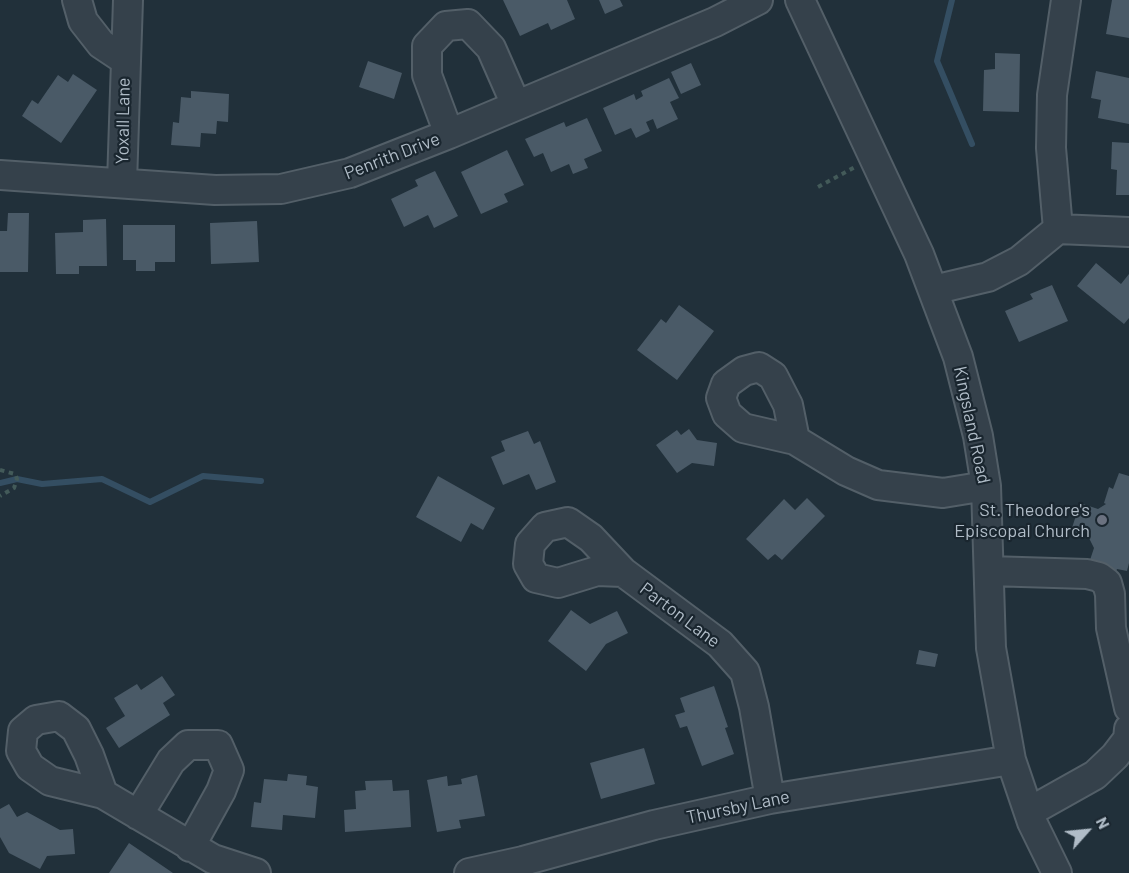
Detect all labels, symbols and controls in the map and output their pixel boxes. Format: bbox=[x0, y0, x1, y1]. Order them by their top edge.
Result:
street label: Yoxall Lane bbox=[111, 77, 135, 165]
street label: Penrith Drive bbox=[341, 128, 443, 184]
street label: Kingsland Road bbox=[949, 364, 995, 486]
place label: St. Theodore's Episcopal Church bbox=[954, 499, 1090, 542]
marker: St. Theodore's Episcopal Church bbox=[1095, 513, 1109, 527]
street label: Parton Lane bbox=[636, 578, 724, 652]
street label: Thursby Lane bbox=[684, 786, 792, 828]
north arrow bbox=[1057, 801, 1117, 861]
text: N bbox=[1093, 814, 1114, 832]

